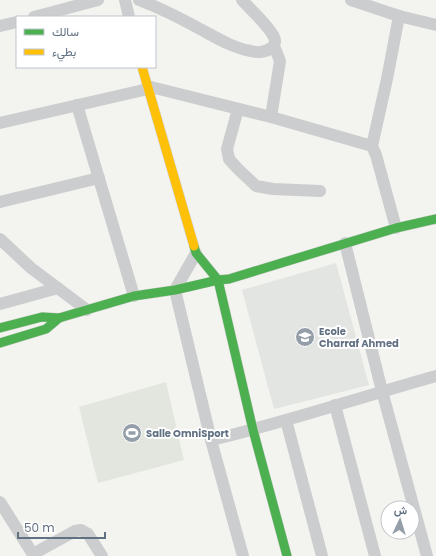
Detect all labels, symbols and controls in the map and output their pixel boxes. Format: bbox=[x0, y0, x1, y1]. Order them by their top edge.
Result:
legend bbox=[16, 16, 156, 68]
text: سالك bbox=[52, 23, 79, 40]
text: بطيء bbox=[52, 43, 76, 62]
place label: Ecole Charraf Ahmed bbox=[319, 324, 399, 351]
school or university icon: Ecole Charraf Ahmed bbox=[294, 326, 316, 348]
sports icon: Salle OmniSport bbox=[121, 422, 143, 444]
place label: Salle OmniSport bbox=[146, 426, 229, 441]
north arrow bbox=[380, 500, 420, 540]
text: ش bbox=[394, 502, 408, 518]
scale bar bbox=[18, 514, 105, 540]
text: 50 m bbox=[24, 519, 55, 536]

